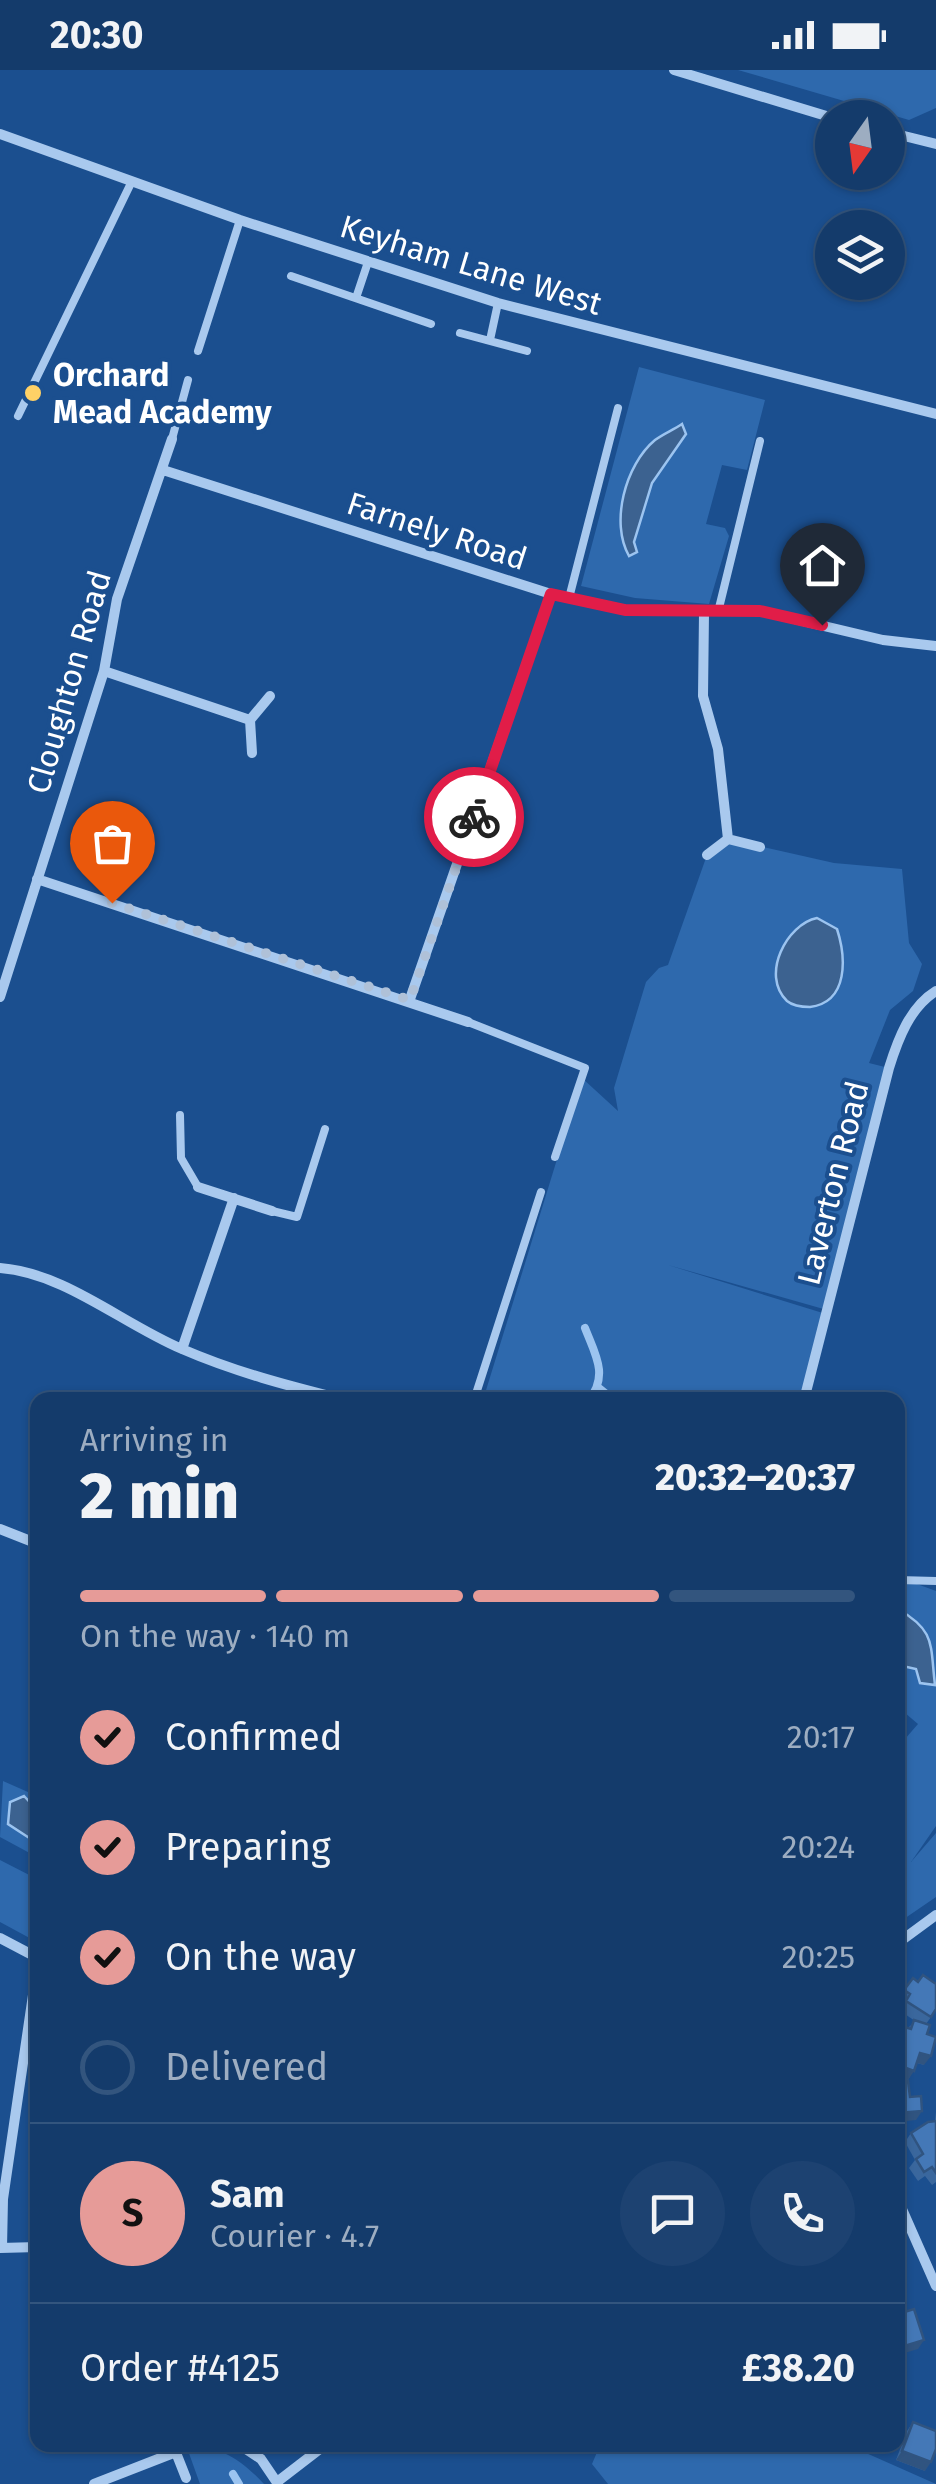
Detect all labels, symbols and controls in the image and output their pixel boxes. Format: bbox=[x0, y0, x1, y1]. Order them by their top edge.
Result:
text: 20:30 bbox=[50, 12, 144, 58]
north arrow bbox=[815, 100, 905, 190]
map controls bbox=[815, 100, 905, 300]
street label: Keyham Lane West bbox=[336, 207, 607, 323]
button: layers bbox=[815, 210, 905, 300]
place label: Orchard Mead Academy bbox=[53, 356, 272, 431]
marker: Orchard Mead Academy bbox=[22, 382, 44, 404]
street label: Farnely Road bbox=[342, 484, 532, 578]
pin bbox=[780, 523, 865, 626]
icon: home bbox=[795, 538, 850, 593]
street label: Cloughton Road bbox=[19, 566, 119, 798]
courier bbox=[424, 767, 524, 867]
icon: bike bbox=[447, 790, 502, 845]
pin bbox=[70, 801, 155, 904]
icon: bag bbox=[85, 816, 140, 871]
street label: Laverton Road bbox=[789, 1077, 877, 1289]
text: Arriving in bbox=[80, 1421, 228, 1459]
text: 20:32–20:37 bbox=[655, 1454, 855, 1500]
text: 2 min bbox=[80, 1457, 239, 1535]
text: On the way · 140 m bbox=[80, 1617, 350, 1655]
icon: check bbox=[80, 1710, 135, 1765]
text: Confirmed bbox=[165, 1714, 343, 1760]
text: 20:17 bbox=[787, 1718, 855, 1756]
icon: check bbox=[80, 1820, 135, 1875]
text: Preparing bbox=[165, 1824, 331, 1870]
text: 20:24 bbox=[782, 1828, 855, 1866]
icon: check bbox=[80, 1930, 135, 1985]
text: On the way bbox=[165, 1934, 356, 1980]
text: 20:25 bbox=[782, 1938, 855, 1976]
text: Delivered bbox=[165, 2044, 328, 2090]
button: chat bbox=[620, 2161, 725, 2266]
button: phone bbox=[750, 2161, 855, 2266]
text: Sam bbox=[210, 2171, 285, 2217]
text: S bbox=[122, 2190, 143, 2236]
text: Courier · 4.7 bbox=[210, 2217, 379, 2255]
text: Order #4125 bbox=[80, 2345, 280, 2391]
text: £38.20 bbox=[742, 2345, 855, 2391]

